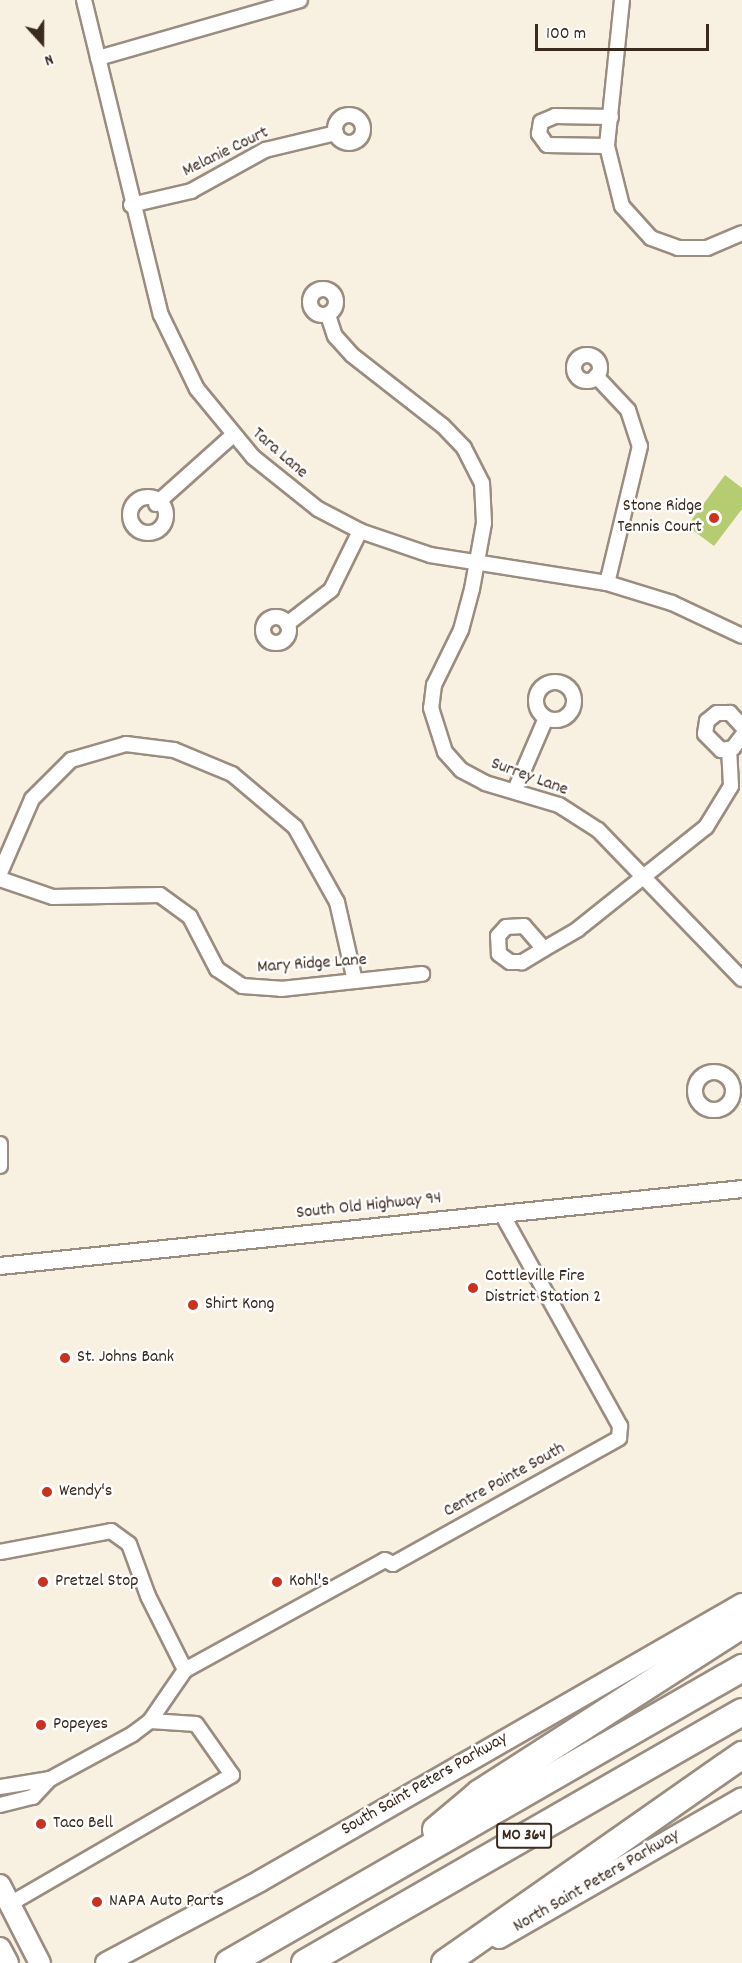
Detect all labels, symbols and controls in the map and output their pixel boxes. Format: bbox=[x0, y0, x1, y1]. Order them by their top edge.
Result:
north arrow bbox=[12, 12, 72, 72]
scale bar bbox=[538, 12, 712, 50]
text: 100 m bbox=[546, 22, 586, 47]
text: N bbox=[41, 47, 56, 71]
street label: Melanie Court bbox=[180, 123, 272, 183]
street label: Tara Lane bbox=[247, 424, 311, 484]
place label: Stone Ridge Tennis Court bbox=[617, 497, 702, 540]
marker: Stone Ridge Tennis Court bbox=[707, 511, 721, 525]
street label: Surrey Lane bbox=[488, 754, 570, 802]
street label: Mary Ridge Lane bbox=[257, 950, 367, 980]
street label: South Old Highway 94 bbox=[295, 1189, 443, 1225]
place label: Cottleville Fire District Station 2 bbox=[485, 1267, 601, 1310]
marker: Cottleville Fire District Station 2 bbox=[466, 1281, 480, 1295]
place label: Shirt Kong bbox=[205, 1294, 274, 1316]
marker: Shirt Kong bbox=[186, 1298, 200, 1312]
place label: St. Johns Bank bbox=[77, 1347, 174, 1369]
marker: St. Johns Bank bbox=[58, 1351, 72, 1365]
street label: Centre Pointe South bbox=[440, 1439, 570, 1523]
place label: Wendy's bbox=[59, 1481, 112, 1503]
marker: Wendy's bbox=[40, 1485, 54, 1499]
place label: Pretzel Stop bbox=[55, 1571, 138, 1593]
place label: Kohl's bbox=[289, 1571, 329, 1593]
marker: Pretzel Stop bbox=[36, 1575, 50, 1589]
marker: Kohl's bbox=[270, 1575, 284, 1589]
place label: Popeyes bbox=[53, 1714, 108, 1736]
marker: Popeyes bbox=[34, 1718, 48, 1732]
street label: South Saint Peters Parkway bbox=[338, 1729, 512, 1841]
place label: Taco Bell bbox=[53, 1813, 113, 1835]
marker: Taco Bell bbox=[34, 1817, 48, 1831]
road number: MO 364 bbox=[496, 1823, 552, 1849]
street label: North Saint Peters Parkway bbox=[510, 1826, 684, 1938]
place label: NAPA Auto Parts bbox=[109, 1891, 224, 1913]
marker: NAPA Auto Parts bbox=[90, 1895, 104, 1909]

